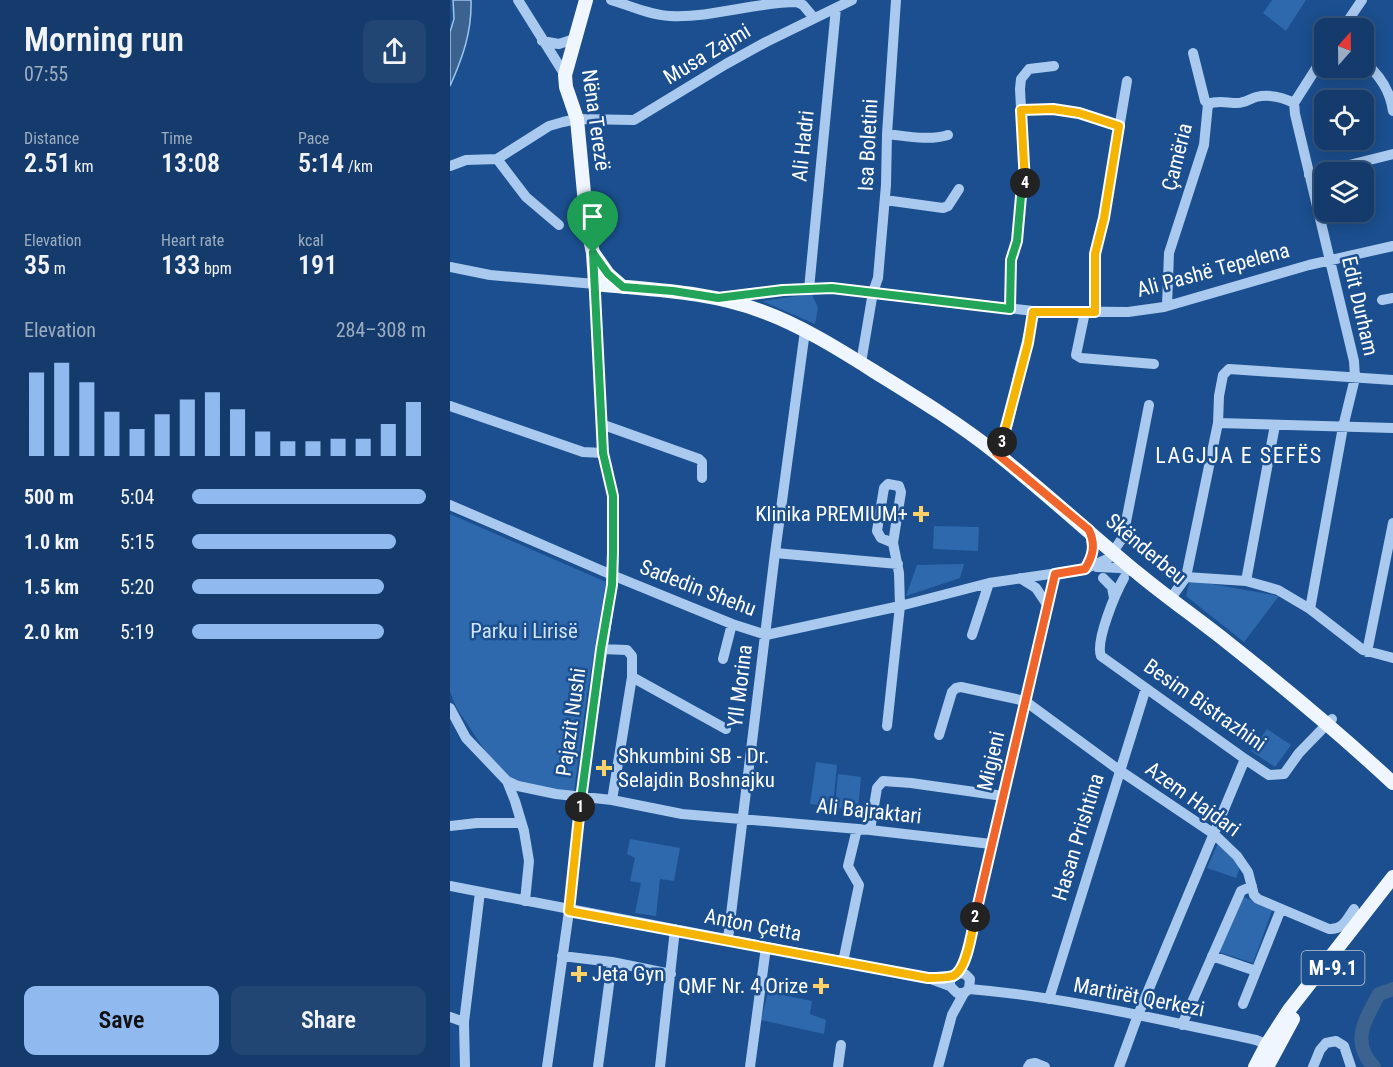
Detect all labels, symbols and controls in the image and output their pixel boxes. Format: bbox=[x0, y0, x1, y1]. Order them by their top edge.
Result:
north arrow bbox=[1314, 18, 1374, 78]
map controls bbox=[1314, 18, 1374, 222]
street label: Musa Zajmi bbox=[659, 19, 755, 89]
text: Morning run bbox=[24, 20, 184, 59]
button: share bbox=[363, 20, 426, 83]
text: 07:55 bbox=[24, 62, 68, 86]
street label: Nëna Terezë bbox=[577, 68, 615, 172]
button: locate bbox=[1314, 90, 1374, 150]
street label: Isa Boletini bbox=[854, 98, 882, 192]
street label: Ali Hadri bbox=[787, 109, 819, 183]
street label: Çamëria bbox=[1157, 121, 1197, 193]
text: Distance bbox=[24, 129, 79, 148]
text: Time bbox=[161, 129, 193, 148]
text: Pace bbox=[298, 129, 329, 148]
text: 2.51 bbox=[24, 148, 71, 178]
text: 13:08 bbox=[161, 148, 220, 178]
text: 5:14 bbox=[298, 148, 344, 178]
text: km bbox=[71, 157, 94, 176]
text: /km bbox=[344, 157, 373, 176]
button: layers bbox=[1314, 162, 1374, 222]
pin: 4 bbox=[1010, 168, 1040, 198]
text: 4 bbox=[1021, 173, 1029, 192]
pin bbox=[567, 191, 618, 253]
icon: arrive bbox=[576, 200, 609, 233]
text: Elevation bbox=[24, 231, 82, 250]
text: Heart rate bbox=[161, 231, 224, 250]
text: kcal bbox=[298, 231, 324, 250]
street label: Ali Pashë Tepelena bbox=[1134, 238, 1292, 302]
text: 35 bbox=[24, 250, 50, 280]
text: 133 bbox=[161, 250, 200, 280]
text: 191 bbox=[298, 250, 337, 280]
street label: Edit Durham bbox=[1337, 254, 1383, 358]
text: m bbox=[50, 259, 66, 278]
text: bpm bbox=[200, 259, 232, 278]
text: Elevation bbox=[24, 318, 96, 342]
text: 284–308 m bbox=[336, 318, 426, 342]
pin: 3 bbox=[987, 427, 1017, 457]
text: 3 bbox=[998, 432, 1006, 451]
district label: LAGJJA E SEFËS bbox=[1155, 443, 1323, 468]
text: 500 m bbox=[24, 485, 74, 509]
text: 5:04 bbox=[120, 485, 154, 509]
place label: Klinika PREMIUM+ bbox=[755, 502, 908, 526]
marker: Klinika PREMIUM+ bbox=[912, 505, 930, 523]
street label: Skënderbeu bbox=[1101, 509, 1191, 589]
text: 1.0 km bbox=[24, 530, 79, 554]
text: 5:15 bbox=[120, 530, 154, 554]
street label: Sadedin Shehu bbox=[636, 555, 760, 621]
text: 1.5 km bbox=[24, 575, 79, 599]
text: 5:20 bbox=[120, 575, 154, 599]
park label: Parku i Lirisë bbox=[470, 619, 578, 643]
text: 2.0 km bbox=[24, 620, 79, 644]
text: 5:19 bbox=[120, 620, 154, 644]
street label: Yll Morina bbox=[723, 643, 757, 729]
street label: Besim Bistrazhini bbox=[1139, 654, 1271, 756]
street label: Pajazit Nushi bbox=[552, 666, 590, 778]
street label: Migjeni bbox=[972, 729, 1010, 793]
place label: Shkumbini SB - Dr. Selajdin Boshnajku bbox=[618, 744, 775, 792]
street label: Azem Hajdari bbox=[1141, 757, 1245, 841]
marker: Shkumbini SB - Dr. Selajdin Boshnajku bbox=[595, 759, 613, 777]
street label: Hasan Prishtina bbox=[1047, 771, 1109, 903]
pin: 1 bbox=[565, 792, 595, 822]
street label: Ali Bajraktari bbox=[815, 794, 923, 828]
text: 1 bbox=[576, 797, 584, 816]
pin: 2 bbox=[960, 902, 990, 932]
street label: Anton Çetta bbox=[703, 904, 803, 946]
text: 2 bbox=[971, 907, 979, 926]
road number: M-9.1 bbox=[1302, 951, 1364, 985]
place label: Jeta Gyn bbox=[592, 962, 664, 986]
marker: Jeta Gyn bbox=[570, 965, 588, 983]
street label: Martirët Qerkezi bbox=[1071, 973, 1207, 1021]
place label: QMF Nr. 4 Orize bbox=[678, 974, 808, 998]
marker: QMF Nr. 4 Orize bbox=[812, 977, 830, 995]
button: Save bbox=[24, 986, 219, 1055]
button: Share bbox=[231, 986, 426, 1055]

